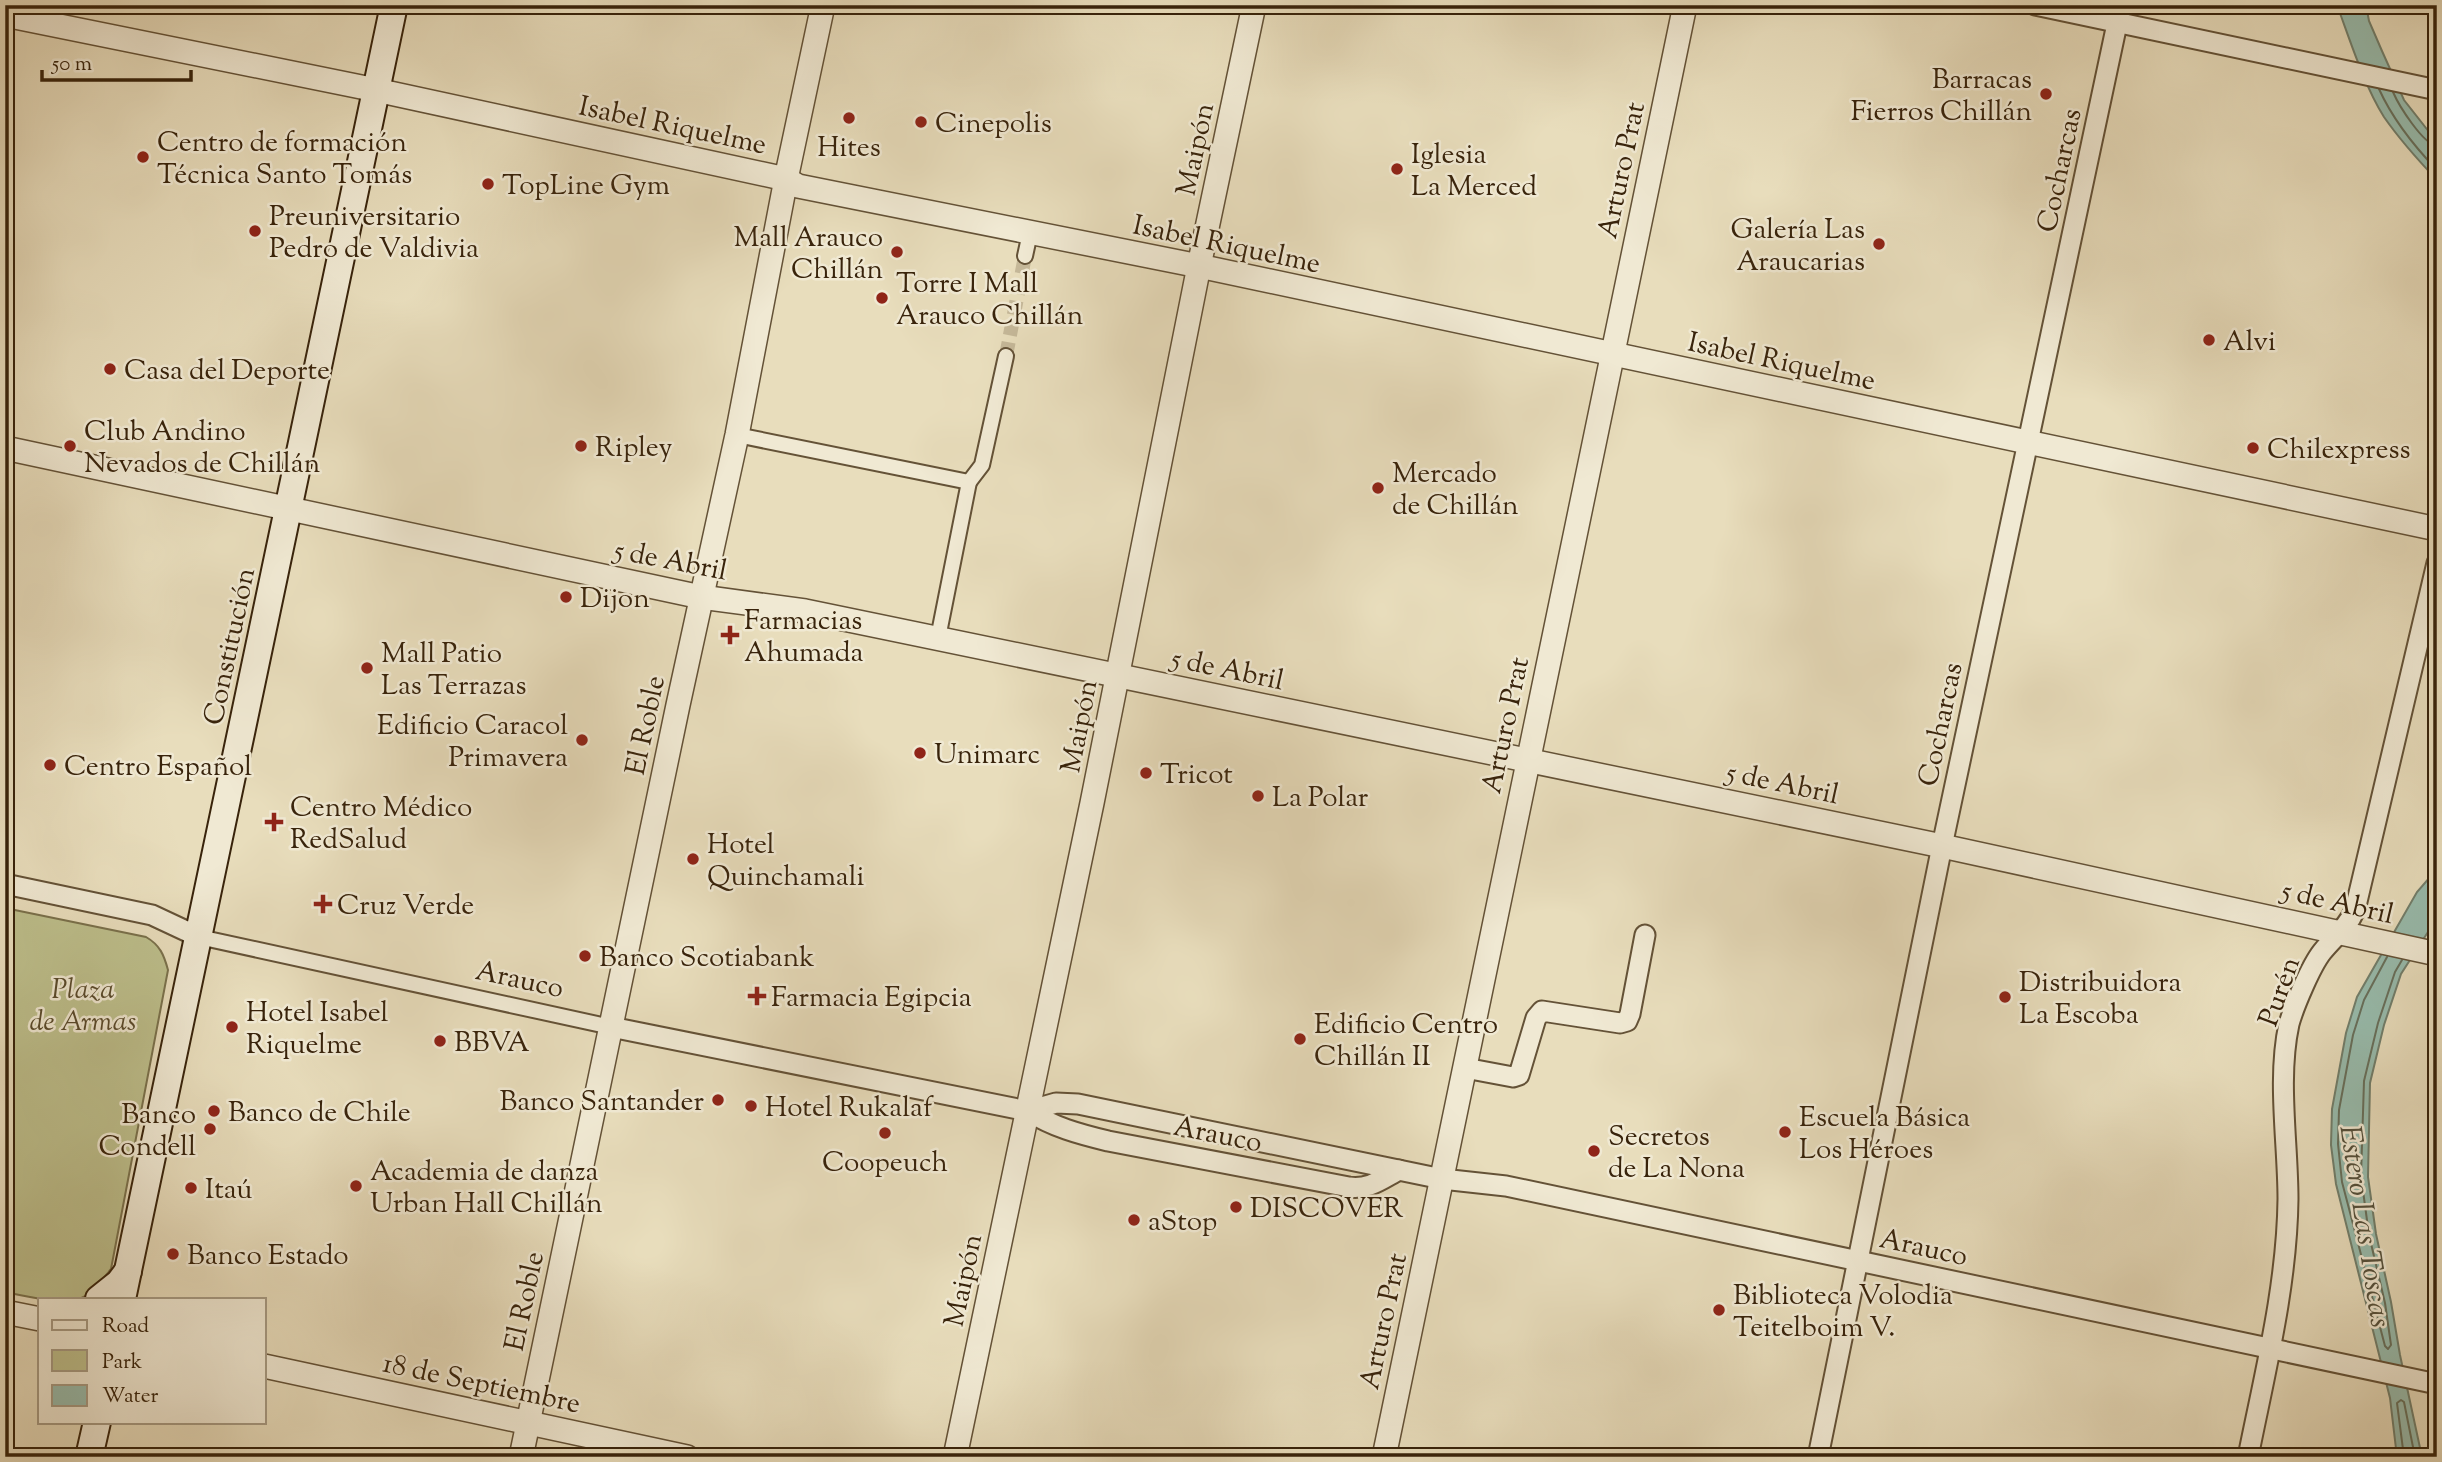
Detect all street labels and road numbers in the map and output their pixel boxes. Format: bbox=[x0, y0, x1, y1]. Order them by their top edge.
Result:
street label: Isabel Riquelme bbox=[575, 88, 770, 166]
street label: Arturo Prat bbox=[1589, 98, 1657, 242]
street label: Maipón bbox=[1168, 100, 1226, 200]
street label: Cocharcas bbox=[2028, 105, 2094, 236]
street label: Isabel Riquelme bbox=[1129, 207, 1324, 285]
street label: Isabel Riquelme bbox=[1684, 324, 1879, 402]
street label: 5 de Abril bbox=[609, 531, 730, 593]
street label: Constitución bbox=[195, 564, 267, 729]
street label: 5 de Abril bbox=[1165, 639, 1288, 702]
street label: Arturo Prat bbox=[1473, 653, 1541, 797]
street label: Cocharcas bbox=[1909, 659, 1975, 790]
street label: El Roble bbox=[617, 672, 677, 779]
street label: Maipón bbox=[1052, 677, 1110, 776]
street label: 5 de Abril bbox=[1720, 753, 1843, 816]
street label: 5 de Abril bbox=[2275, 871, 2398, 936]
street label: Arauco bbox=[472, 952, 567, 1010]
street label: Purén bbox=[2250, 952, 2312, 1033]
street label: Arauco bbox=[1170, 1108, 1265, 1164]
street label: Arauco bbox=[1876, 1220, 1971, 1278]
street label: Maipón bbox=[936, 1231, 994, 1331]
street label: El Roble bbox=[496, 1248, 556, 1355]
street label: Arturo Prat bbox=[1351, 1249, 1419, 1393]
street label: 18 de Septiembre bbox=[379, 1344, 584, 1425]

